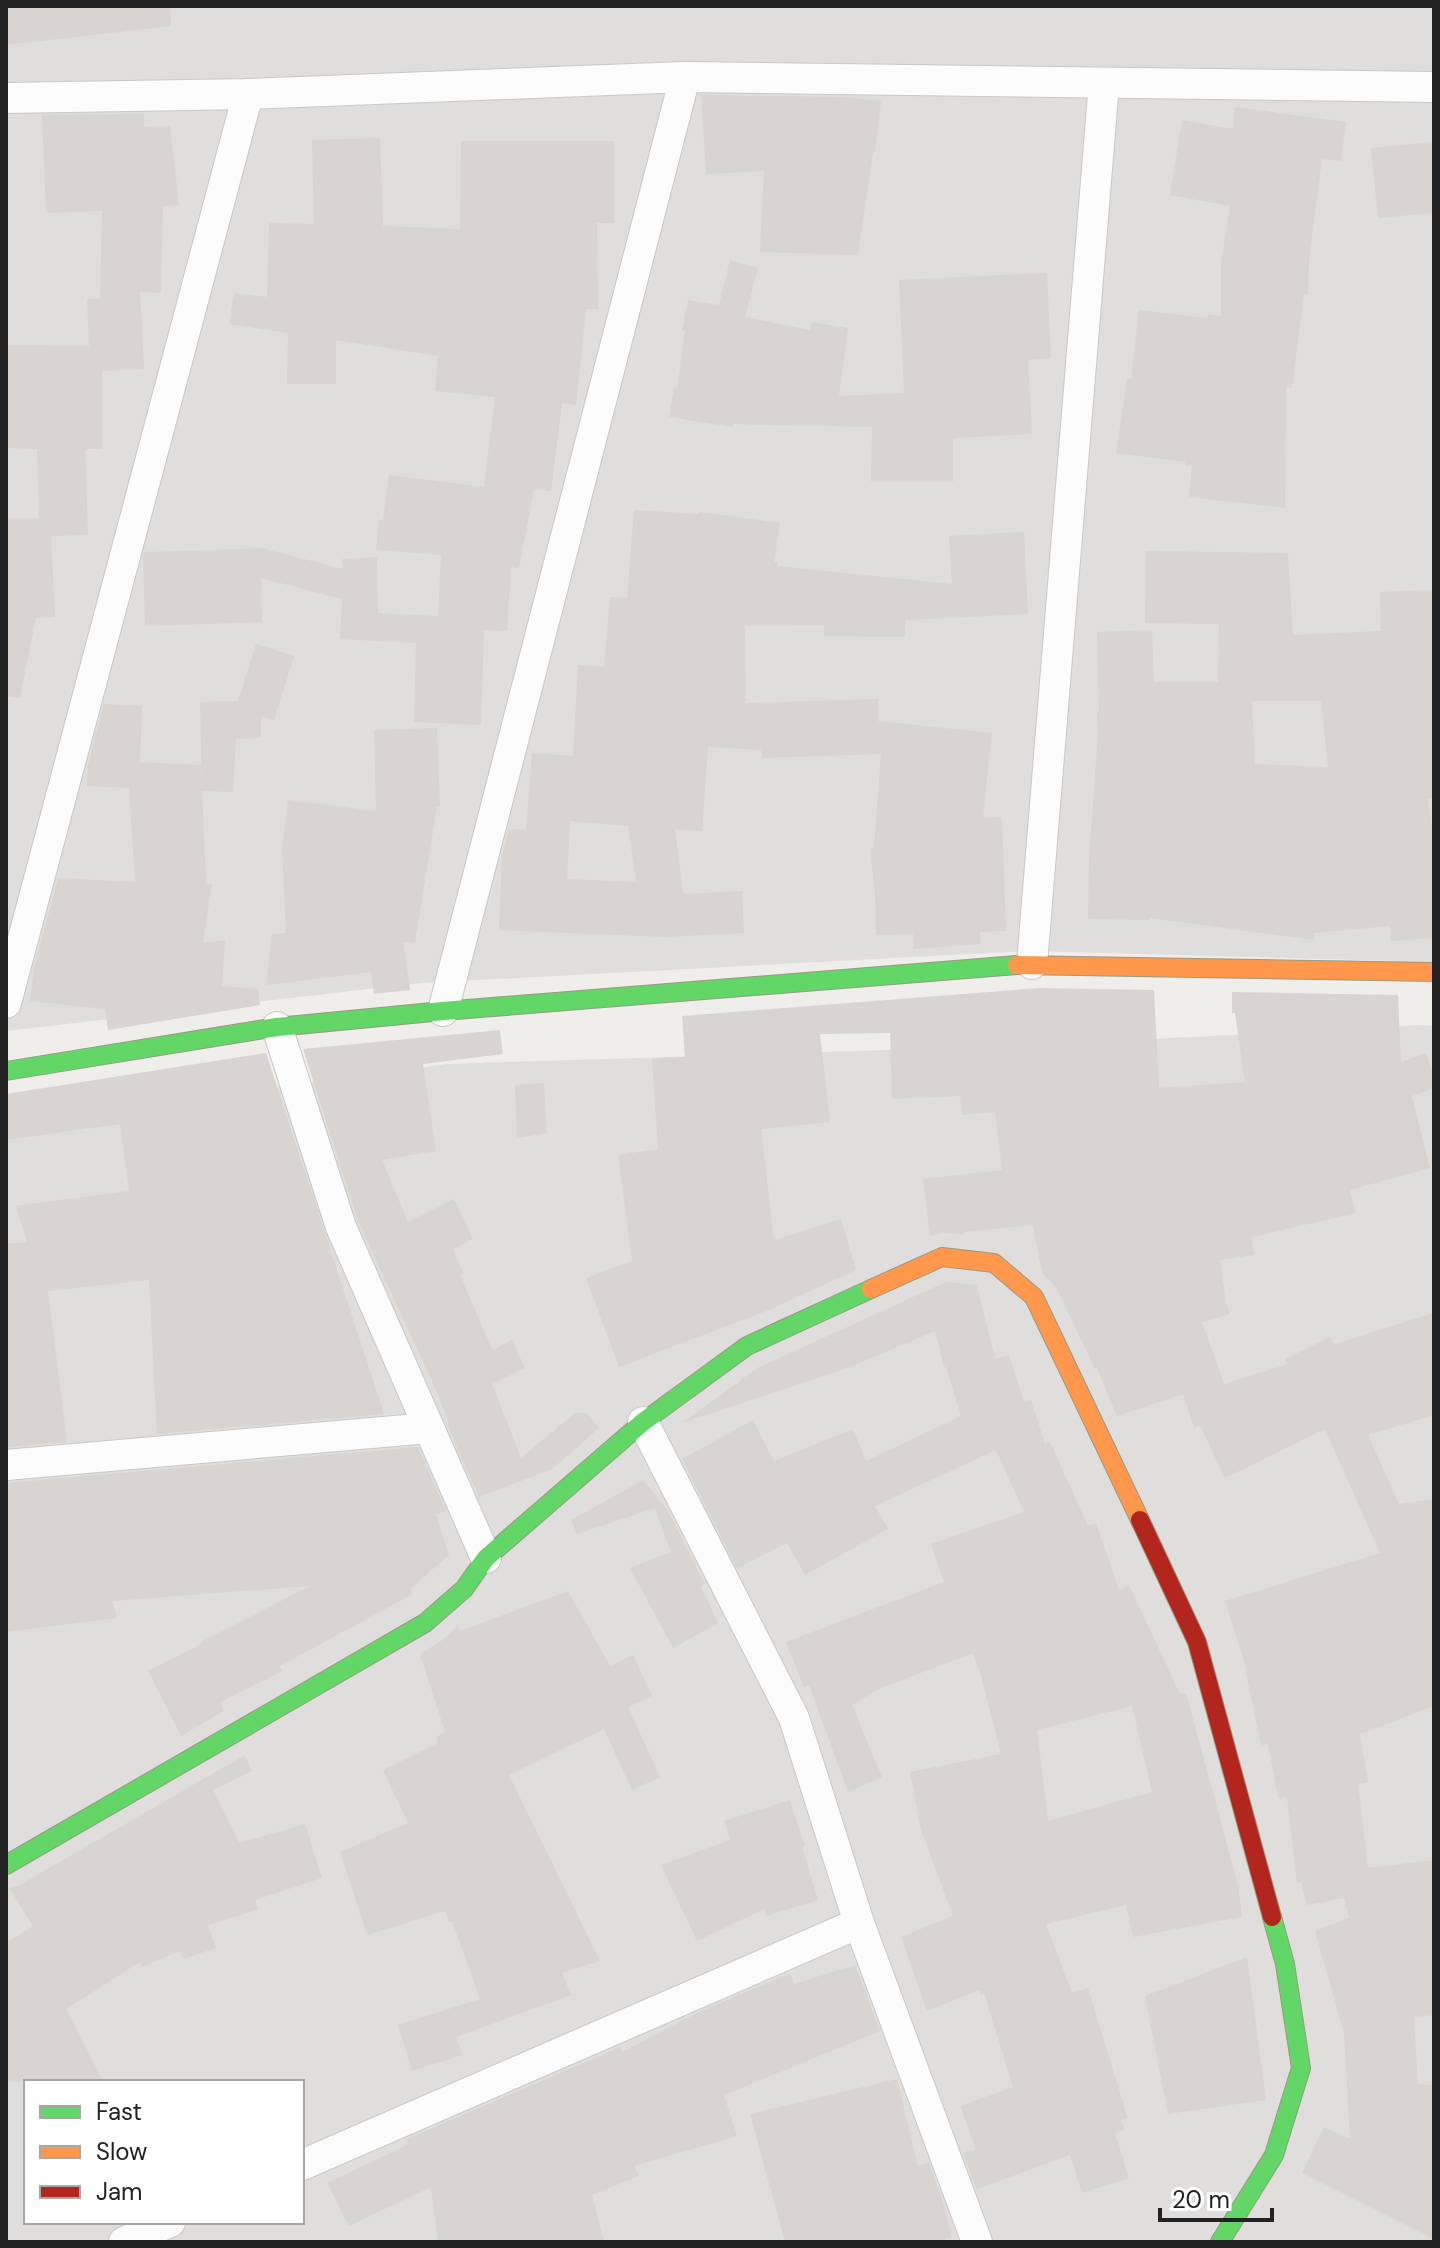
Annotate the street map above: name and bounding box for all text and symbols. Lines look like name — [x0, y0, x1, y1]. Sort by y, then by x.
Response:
legend — [24, 2080, 304, 2224]
text: Fast — [96, 2096, 142, 2127]
text: Slow — [96, 2136, 147, 2167]
scale bar — [1160, 2172, 1272, 2222]
text: Jam — [96, 2176, 142, 2207]
text: 20 m — [1172, 2184, 1230, 2215]

